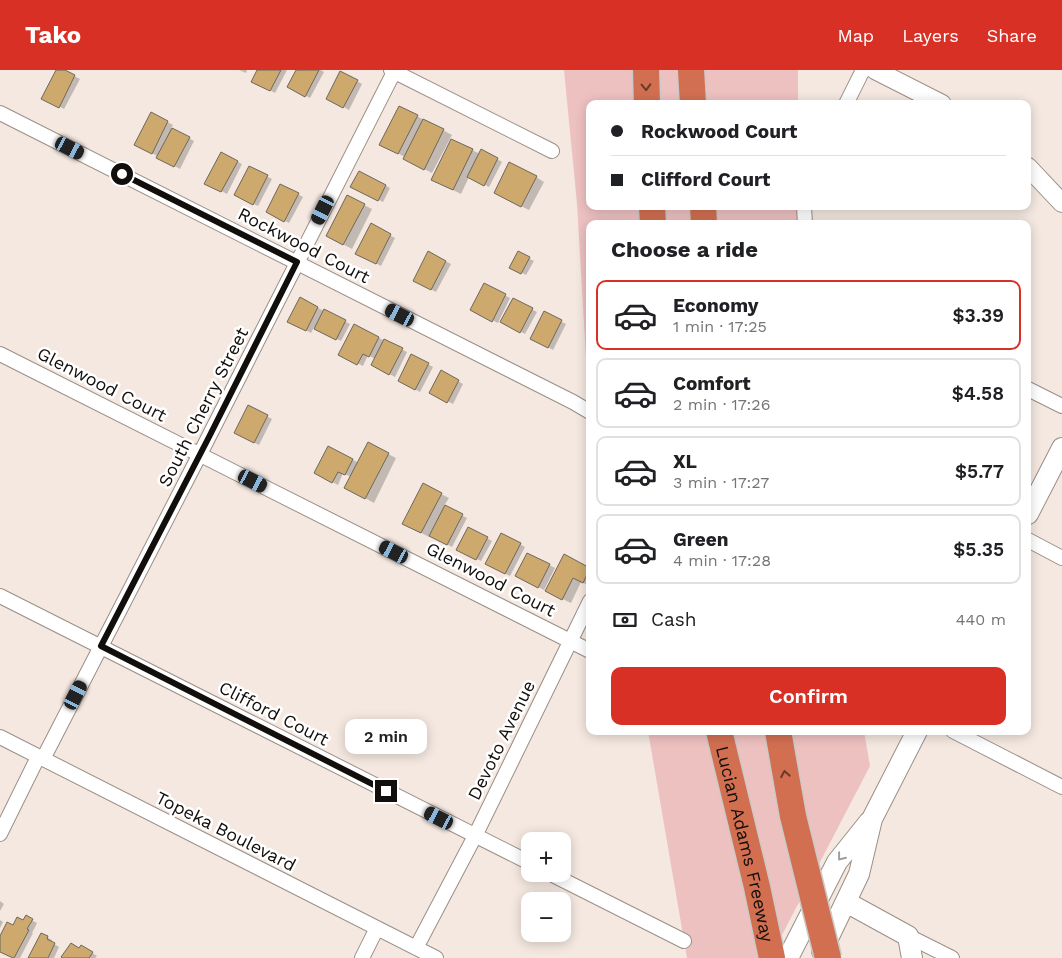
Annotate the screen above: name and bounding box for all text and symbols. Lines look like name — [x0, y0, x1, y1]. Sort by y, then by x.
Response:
text: Tako — [25, 21, 81, 49]
text: Map — [837, 25, 874, 46]
text: Layers — [902, 25, 959, 46]
text: Share — [987, 25, 1037, 46]
one-way arrow — [641, 83, 652, 91]
text: Rockwood Court — [641, 120, 797, 143]
car — [53, 135, 86, 161]
route start — [111, 163, 133, 185]
text: Clifford Court — [641, 168, 770, 191]
car — [309, 193, 336, 227]
street label: Rockwood Court — [235, 203, 374, 288]
text: Choose a ride — [611, 237, 758, 262]
icon: car — [613, 293, 658, 338]
text: Economy — [673, 294, 758, 317]
car — [383, 302, 416, 328]
text: $3.39 — [953, 304, 1004, 327]
text: 1 min · 17:25 — [673, 317, 767, 336]
street label: South Cherry Street — [154, 323, 253, 490]
street label: Glenwood Court — [34, 342, 171, 426]
icon: car — [613, 371, 658, 416]
text: Comfort — [673, 372, 751, 395]
text: $4.58 — [952, 382, 1004, 405]
text: 2 min · 17:26 — [673, 395, 770, 414]
icon: car — [613, 449, 658, 494]
text: XL — [673, 450, 697, 473]
text: $5.77 — [955, 460, 1004, 483]
car — [236, 468, 269, 494]
text: 3 min · 17:27 — [673, 473, 769, 492]
icon: car — [613, 527, 658, 572]
text: Green — [673, 528, 729, 551]
street label: Glenwood Court — [423, 537, 560, 621]
text: $5.35 — [953, 538, 1004, 561]
car — [377, 539, 410, 565]
text: 4 min · 17:28 — [673, 551, 771, 570]
icon: cash — [611, 606, 639, 634]
text: Cash — [651, 608, 697, 631]
text: 440 m — [956, 610, 1006, 629]
button: Confirm — [611, 667, 1006, 725]
street label: Clifford Court — [216, 676, 333, 750]
street label: Devoto Avenue — [463, 677, 539, 803]
car — [62, 678, 89, 712]
callout: 2 min — [345, 718, 427, 754]
text: 2 min — [364, 727, 408, 746]
street label: Lucian Adams Freeway — [712, 744, 779, 945]
one-way arrow — [781, 769, 791, 778]
route end — [375, 780, 397, 802]
street label: Topeka Boulevard — [153, 787, 299, 875]
car — [422, 805, 455, 831]
map controls — [521, 832, 571, 942]
button: + — [521, 832, 571, 882]
one-way arrow — [838, 851, 847, 860]
button: − — [521, 892, 571, 942]

